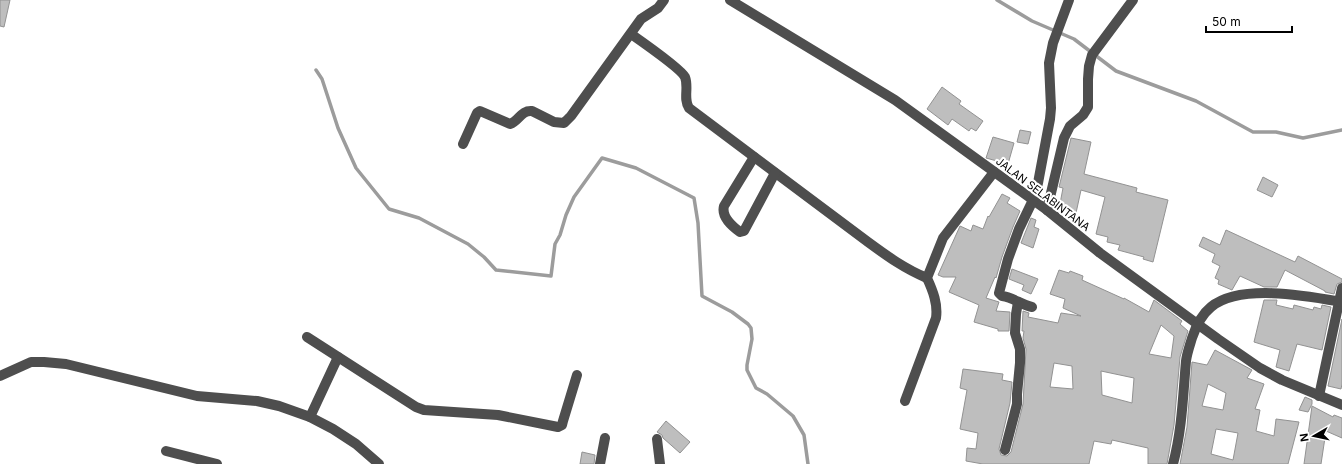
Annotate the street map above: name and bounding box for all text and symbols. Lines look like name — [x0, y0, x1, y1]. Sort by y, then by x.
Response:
scale bar — [1206, 8, 1292, 34]
text: 50 m — [1212, 14, 1241, 29]
street label: JALAN SELABINTANA — [993, 154, 1093, 234]
north arrow — [1294, 416, 1334, 456]
text: N — [1297, 432, 1312, 443]

